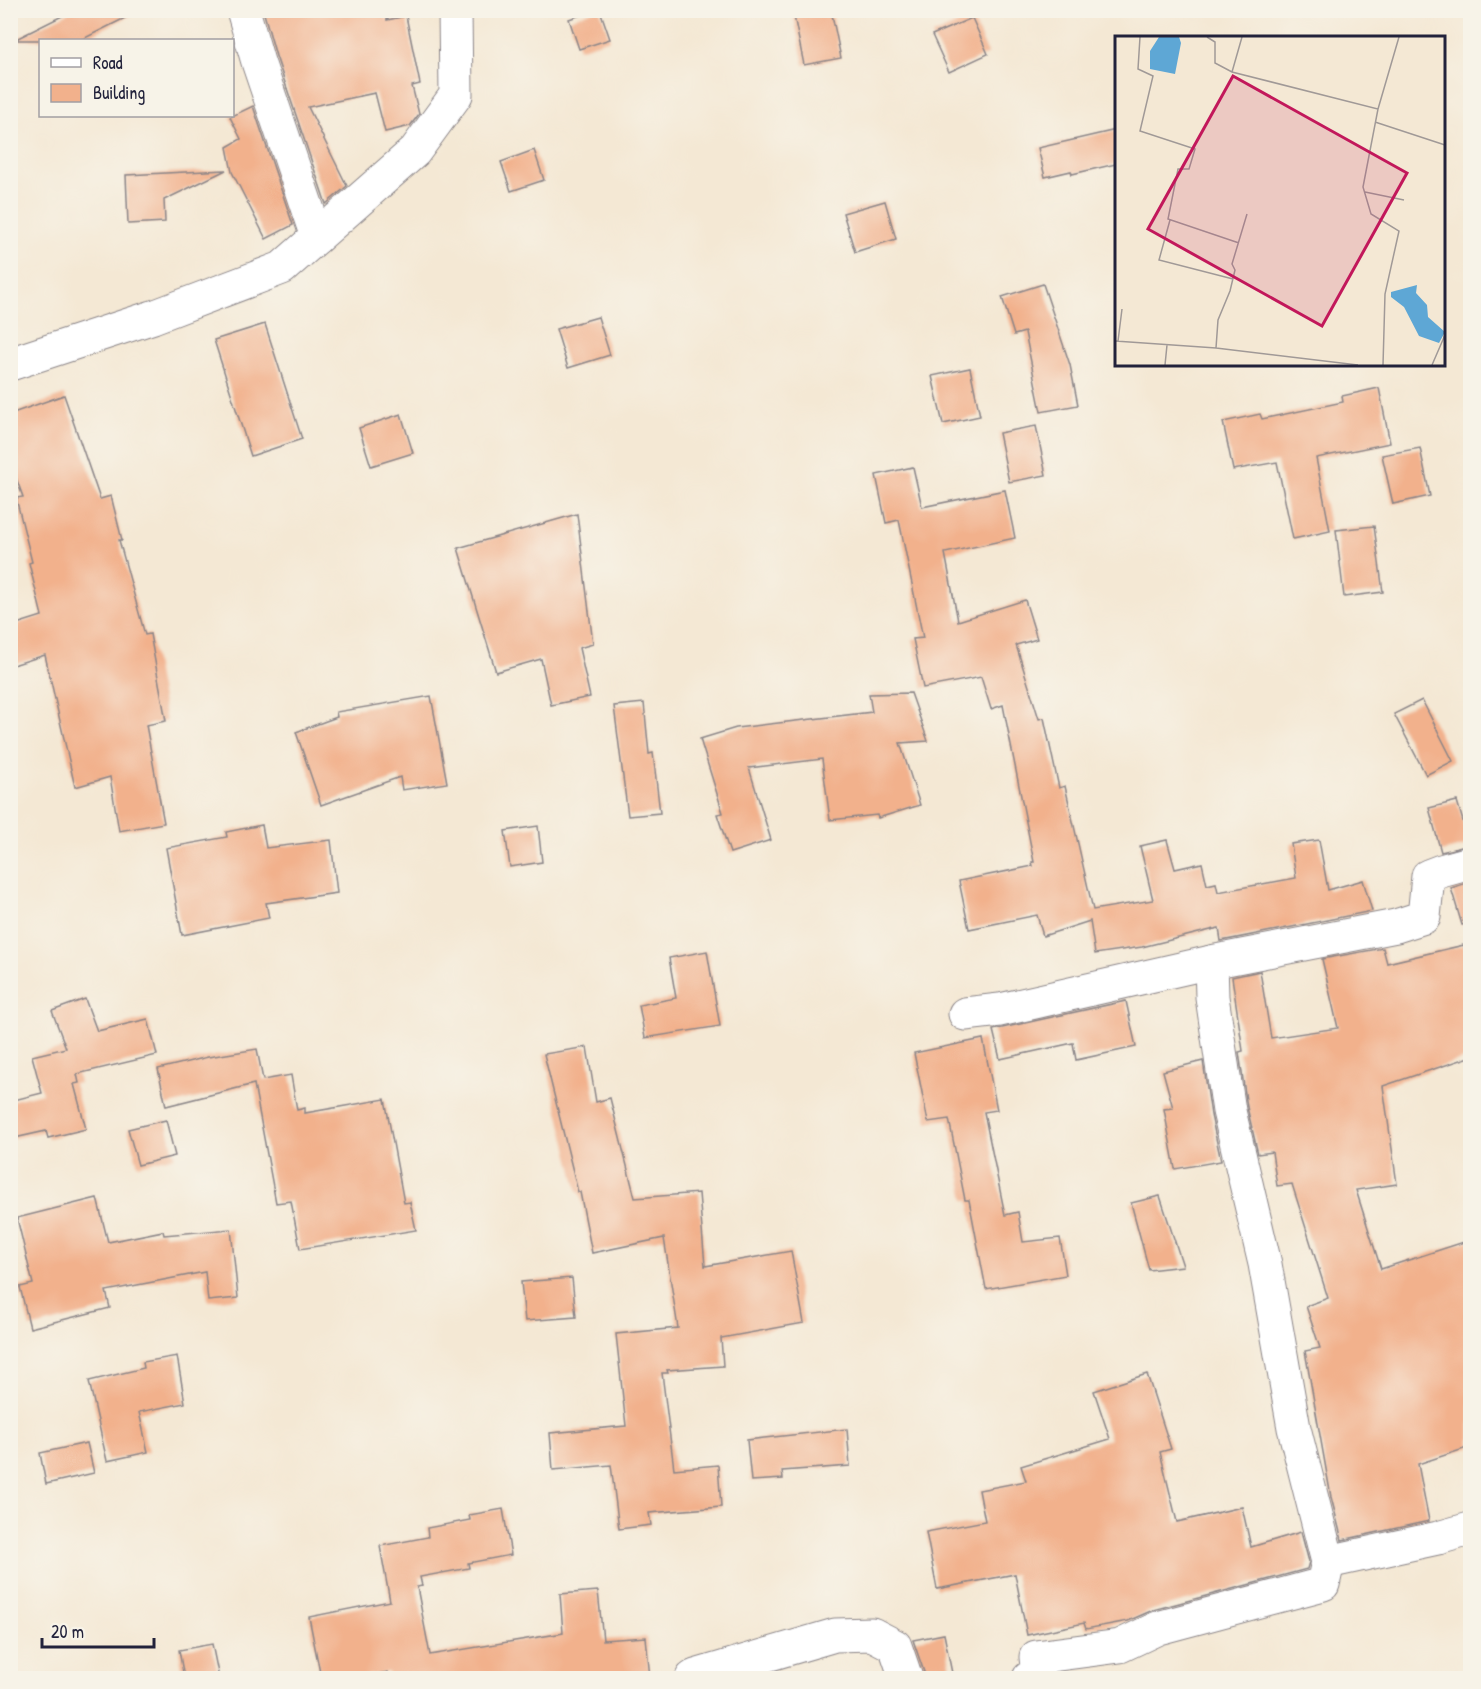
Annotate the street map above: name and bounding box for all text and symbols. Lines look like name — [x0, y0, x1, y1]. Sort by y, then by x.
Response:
inset map — [1115, 36, 1445, 366]
legend — [39, 39, 234, 117]
text: Road — [93, 50, 123, 75]
text: Building — [93, 80, 145, 105]
scale bar — [42, 1611, 154, 1649]
text: 20 m — [51, 1619, 84, 1644]

